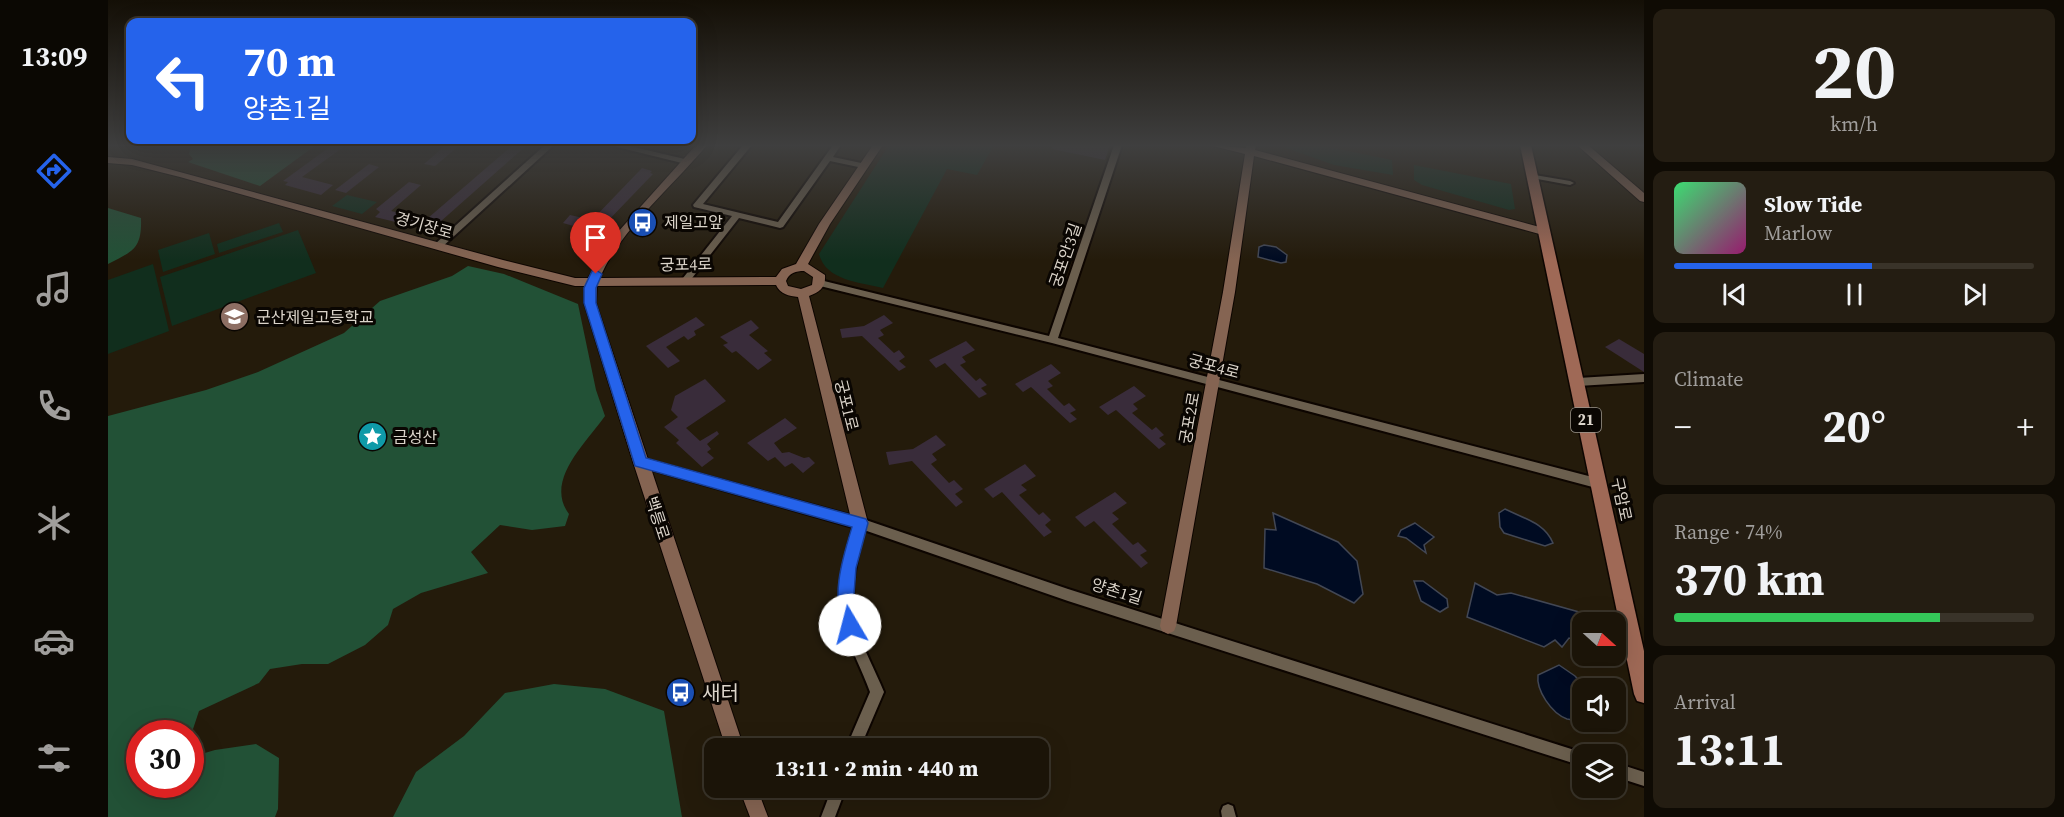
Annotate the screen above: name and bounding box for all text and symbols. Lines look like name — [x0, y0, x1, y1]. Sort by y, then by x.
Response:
text: 20 — [1812, 17, 1896, 124]
text: 70 m — [243, 32, 336, 90]
text: 13:09 — [21, 38, 87, 75]
icon: left — [144, 42, 222, 120]
text: 양촌1길 — [243, 90, 331, 127]
text: km/h — [1830, 110, 1878, 138]
icon: directions — [33, 150, 75, 192]
text: Slow Tide — [1764, 189, 1862, 219]
street label: 경기장로 — [393, 206, 456, 244]
bus stop icon: 제일고앞 — [627, 206, 659, 238]
place label: 제일고앞 — [664, 211, 723, 233]
pin — [570, 212, 621, 274]
text: Marlow — [1764, 219, 1832, 247]
street label: 궁포안3길 — [1044, 220, 1086, 290]
icon: arrive — [579, 221, 612, 254]
street label: 궁포4로 — [660, 253, 713, 275]
icon: music — [33, 268, 75, 310]
icon: previous — [1718, 278, 1751, 311]
icon: pause — [1838, 278, 1871, 311]
icon: next — [1958, 278, 1991, 311]
school or university icon: 군산제일고등학교 — [219, 301, 251, 333]
place label: 군산제일고등학교 — [256, 306, 374, 328]
street label: 궁포4로 — [1186, 349, 1242, 383]
text: Climate — [1674, 365, 1743, 393]
street label: 궁포1로 — [830, 377, 864, 433]
icon: phone — [33, 385, 75, 427]
street label: 궁포2로 — [1174, 390, 1204, 446]
text: 20° — [1822, 395, 1886, 457]
text: − — [1674, 404, 1692, 449]
text: + — [2016, 404, 2034, 449]
road number: 21 — [1571, 408, 1601, 432]
place icon: 금성산 — [356, 421, 388, 453]
place label: 금성산 — [393, 426, 437, 448]
street label: 구암로 — [1607, 475, 1637, 523]
street label: 백릉로 — [641, 494, 675, 543]
icon: climate — [33, 502, 75, 544]
text: Range · 74% — [1674, 518, 1783, 546]
text: 370 km — [1674, 548, 1825, 610]
street label: 양촌1길 — [1089, 573, 1145, 609]
position arrow — [818, 593, 882, 657]
north arrow — [1572, 612, 1626, 666]
map controls — [1572, 612, 1626, 798]
icon: car — [33, 620, 75, 662]
bus stop icon: 새터 — [665, 677, 697, 709]
button: sound — [1572, 678, 1626, 732]
place label: 새터 — [702, 679, 739, 707]
text: Arrival — [1674, 688, 1736, 716]
text: 13:11 — [1674, 718, 1785, 780]
speed limit sign: 30 — [126, 720, 204, 798]
icon: filters — [33, 737, 75, 779]
button: layers — [1572, 744, 1626, 798]
text: 13:11 · 2 min · 440 m — [775, 753, 978, 783]

